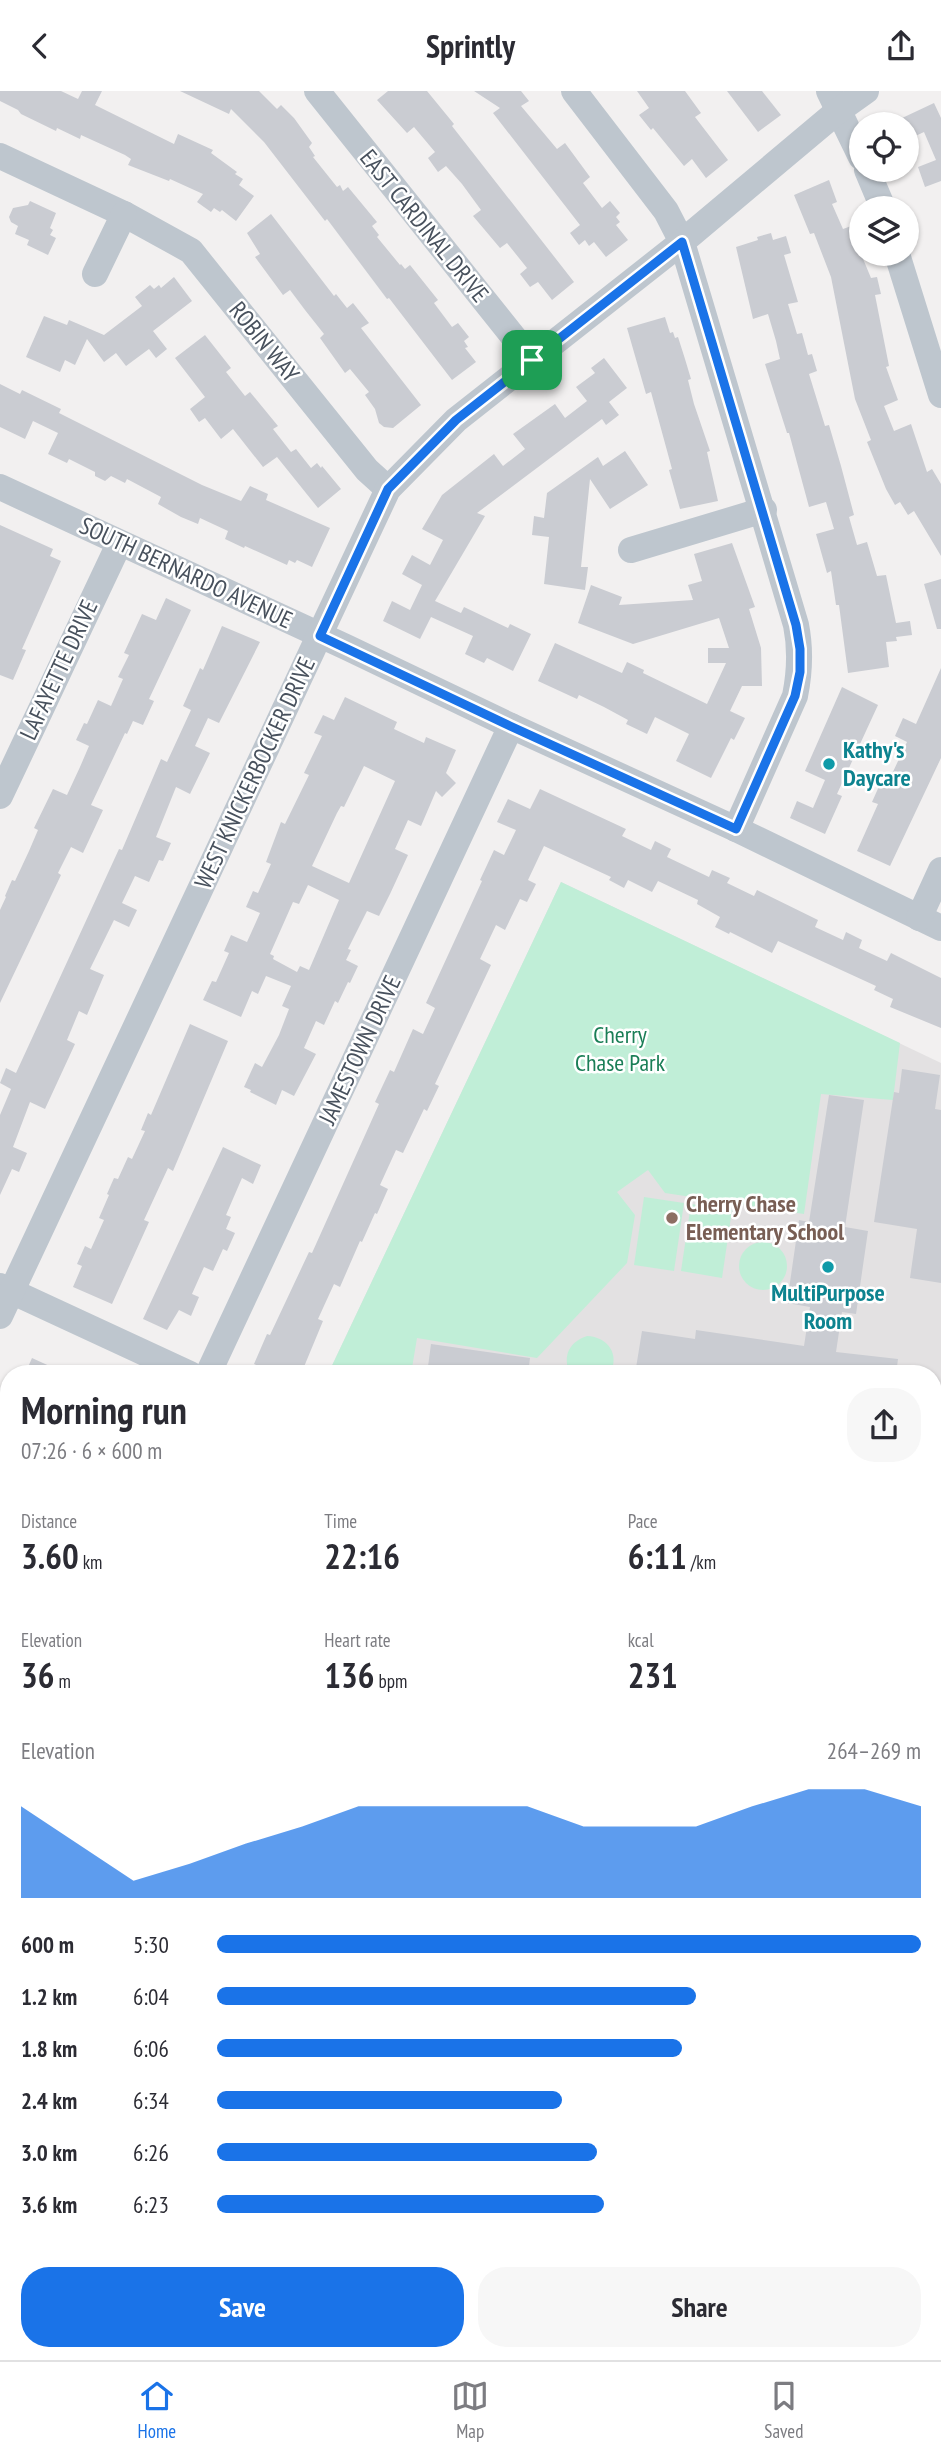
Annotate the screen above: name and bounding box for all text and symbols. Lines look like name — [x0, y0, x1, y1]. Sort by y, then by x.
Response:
text: Sprintly — [426, 25, 515, 67]
icon: back — [21, 27, 59, 65]
icon: share — [882, 27, 920, 65]
map controls — [849, 112, 919, 266]
button: locate — [849, 112, 919, 182]
street label: EAST CARDINAL DRIVE — [353, 143, 496, 308]
button: layers — [849, 196, 919, 266]
street label: ROBIN WAY — [222, 295, 306, 388]
pin — [502, 330, 562, 390]
icon: arrive — [513, 341, 551, 379]
street label: SOUTH BERNARDO AVENUE — [75, 510, 298, 635]
street label: LAFAYETTE DRIVE — [13, 595, 104, 745]
street label: WEST KNICKERBOCKER DRIVE — [187, 652, 322, 894]
place label: Kathy's Daycare — [843, 734, 911, 793]
marker: Kathy's Daycare — [821, 756, 837, 772]
street label: JAMESTOWN DRIVE — [311, 970, 408, 1130]
park label: Cherry Chase Park — [575, 1019, 666, 1078]
place label: Cherry Chase Elementary School — [686, 1188, 844, 1247]
marker: Cherry Chase Elementary School — [664, 1210, 680, 1226]
marker: MultiPurpose Room — [820, 1259, 836, 1275]
place label: MultiPurpose Room — [771, 1277, 885, 1336]
text: Morning run — [21, 1385, 187, 1434]
button: share — [847, 1388, 921, 1462]
text: 07:26 · 6 × 600 m — [21, 1436, 162, 1465]
text: Distance — [21, 1509, 77, 1533]
text: Time — [324, 1509, 357, 1533]
text: Pace — [628, 1509, 658, 1533]
text: 3.60 — [21, 1533, 79, 1579]
text: 22:16 — [324, 1533, 400, 1579]
text: 6:11 — [628, 1533, 687, 1579]
text: km — [79, 1550, 102, 1574]
text: /km — [687, 1550, 716, 1574]
text: Elevation — [21, 1628, 82, 1652]
text: Heart rate — [324, 1628, 391, 1652]
text: kcal — [628, 1628, 654, 1652]
text: 36 — [21, 1652, 54, 1698]
text: 136 — [324, 1652, 375, 1698]
text: 231 — [628, 1652, 678, 1698]
text: m — [54, 1669, 71, 1693]
text: bpm — [375, 1669, 407, 1693]
text: Elevation — [21, 1736, 95, 1765]
text: 264–269 m — [827, 1736, 921, 1765]
text: 600 m — [21, 1930, 74, 1959]
text: 5:30 — [133, 1930, 169, 1959]
text: 1.2 km — [21, 1982, 77, 2011]
text: 6:04 — [133, 1982, 169, 2011]
text: 1.8 km — [21, 2034, 77, 2063]
text: 6:06 — [133, 2034, 169, 2063]
text: 2.4 km — [21, 2086, 77, 2115]
text: 6:34 — [133, 2086, 169, 2115]
text: 3.0 km — [21, 2138, 77, 2167]
text: 6:26 — [133, 2138, 169, 2167]
text: 3.6 km — [21, 2190, 77, 2219]
text: 6:23 — [133, 2190, 169, 2219]
button: Save — [21, 2267, 464, 2347]
button: Share — [478, 2267, 921, 2347]
tab: Home — [138, 2377, 176, 2443]
tab: Map — [451, 2377, 489, 2443]
tab: Saved — [764, 2377, 803, 2443]

